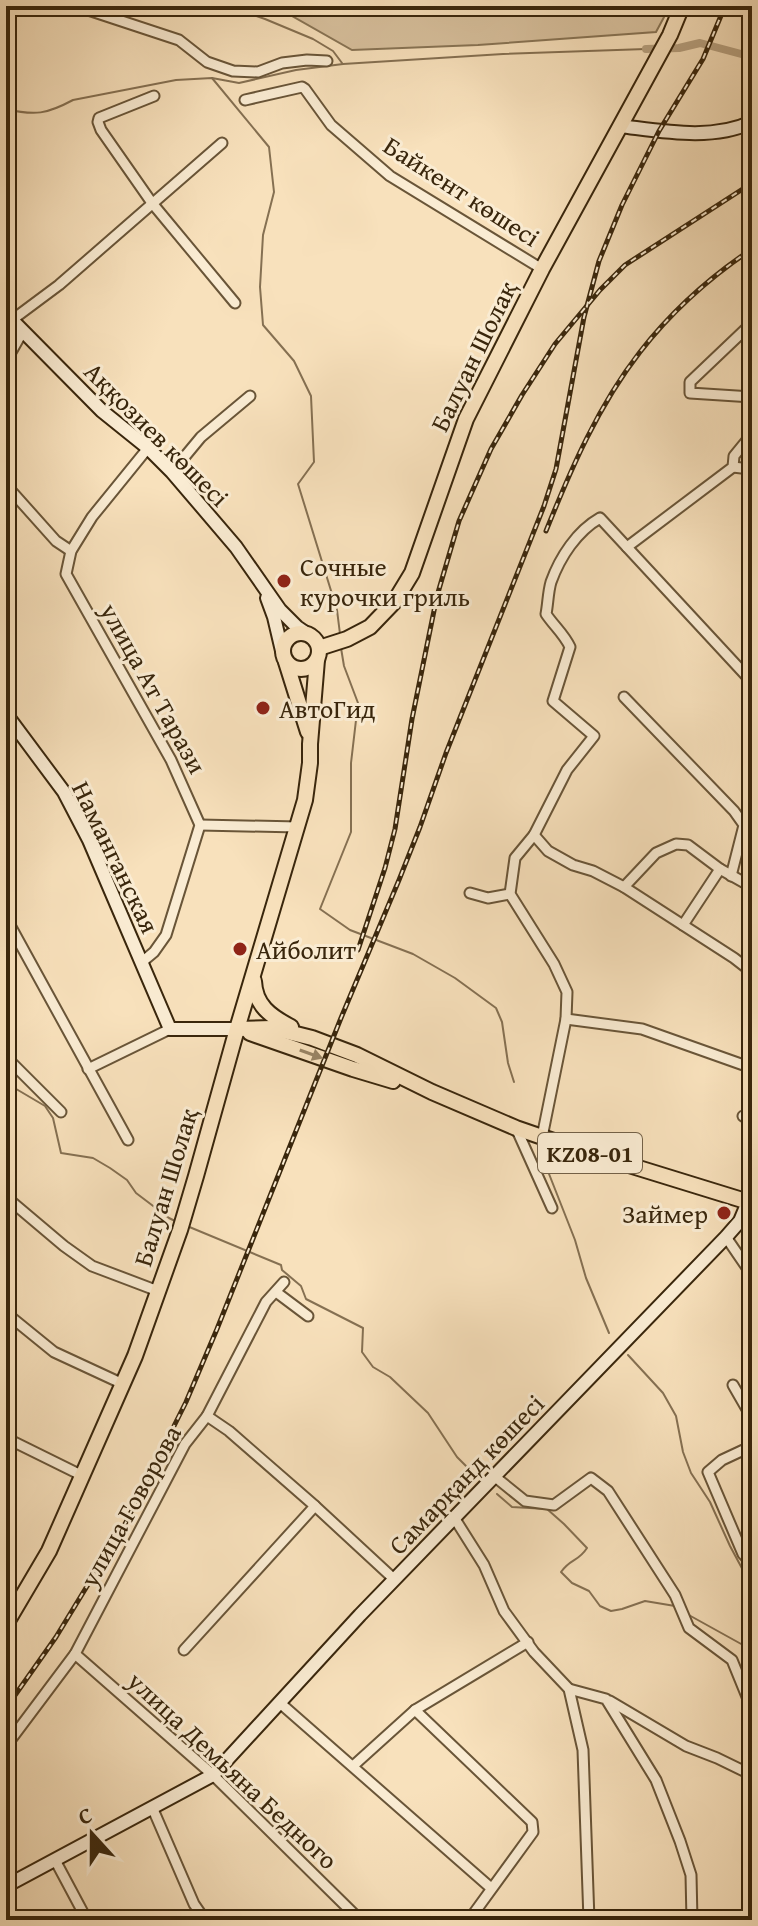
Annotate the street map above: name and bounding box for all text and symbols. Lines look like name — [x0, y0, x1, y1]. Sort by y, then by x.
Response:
street label: Байкент көшесі — [376, 126, 548, 256]
street label: Балуан Шолақ — [420, 274, 526, 438]
street label: Аққозиев көшесі — [75, 352, 239, 516]
place label: Сочные курочки гриль — [300, 547, 470, 616]
marker: Сочные курочки гриль — [275, 572, 293, 590]
street label: улица Ат Тарази — [90, 595, 217, 781]
place label: АвтоГид — [279, 689, 375, 728]
marker: АвтоГид — [254, 699, 272, 717]
street label: Наманганская — [62, 774, 170, 940]
place label: Айболит — [256, 930, 357, 969]
marker: Айболит — [231, 940, 249, 958]
one-way arrow — [299, 1048, 323, 1060]
street label: Балуан Шолақ — [122, 1103, 208, 1271]
road number: KZ08-01 — [538, 1133, 642, 1173]
place label: Займер — [622, 1194, 708, 1233]
marker: Займер — [715, 1204, 733, 1222]
street label: Самарқанд көшесі — [379, 1385, 553, 1563]
street label: улица Говорова — [69, 1417, 191, 1595]
street label: улица Демьяна Бедного — [118, 1661, 347, 1878]
north arrow — [52, 1794, 132, 1874]
text: С — [73, 1798, 96, 1832]

